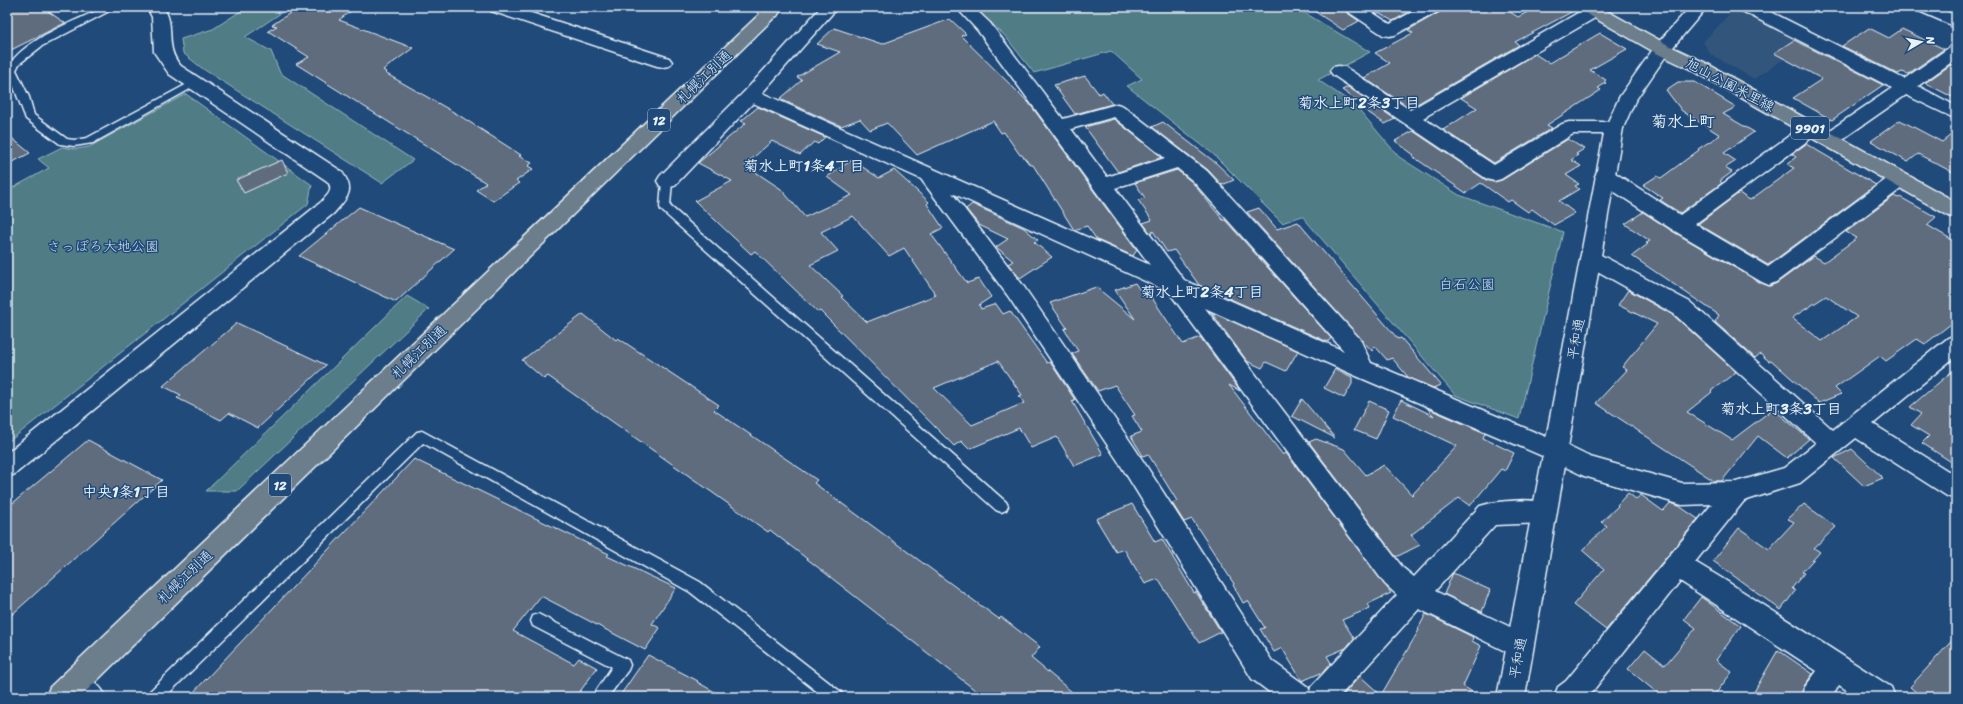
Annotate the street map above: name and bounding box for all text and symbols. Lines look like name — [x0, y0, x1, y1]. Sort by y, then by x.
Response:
north arrow — [1901, 22, 1941, 62]
text: N — [1920, 34, 1940, 46]
street label: 札幌江別通 — [670, 44, 738, 110]
street label: 旭山公園米里線 — [1681, 51, 1779, 119]
district label: 菊水上町2条3丁目 — [1298, 90, 1420, 116]
district label: 菊水上町 — [1651, 107, 1715, 136]
road number: 12 — [648, 109, 670, 131]
road number: 9901 — [1791, 117, 1829, 139]
district label: 菊水上町1条4丁目 — [744, 153, 864, 179]
park label: さっぽろ大地公園 — [47, 234, 159, 259]
park label: 白石公園 — [1439, 272, 1495, 297]
district label: 菊水上町2条4丁目 — [1140, 279, 1264, 305]
street label: 平和通 — [1560, 316, 1592, 362]
street label: 札幌江別通 — [385, 319, 453, 385]
district label: 菊水上町3条3丁目 — [1720, 396, 1842, 422]
road number: 12 — [269, 474, 291, 496]
district label: 中央1条1丁目 — [82, 479, 170, 505]
street label: 札幌江別通 — [151, 544, 219, 610]
street label: 平和通 — [1502, 635, 1534, 681]

